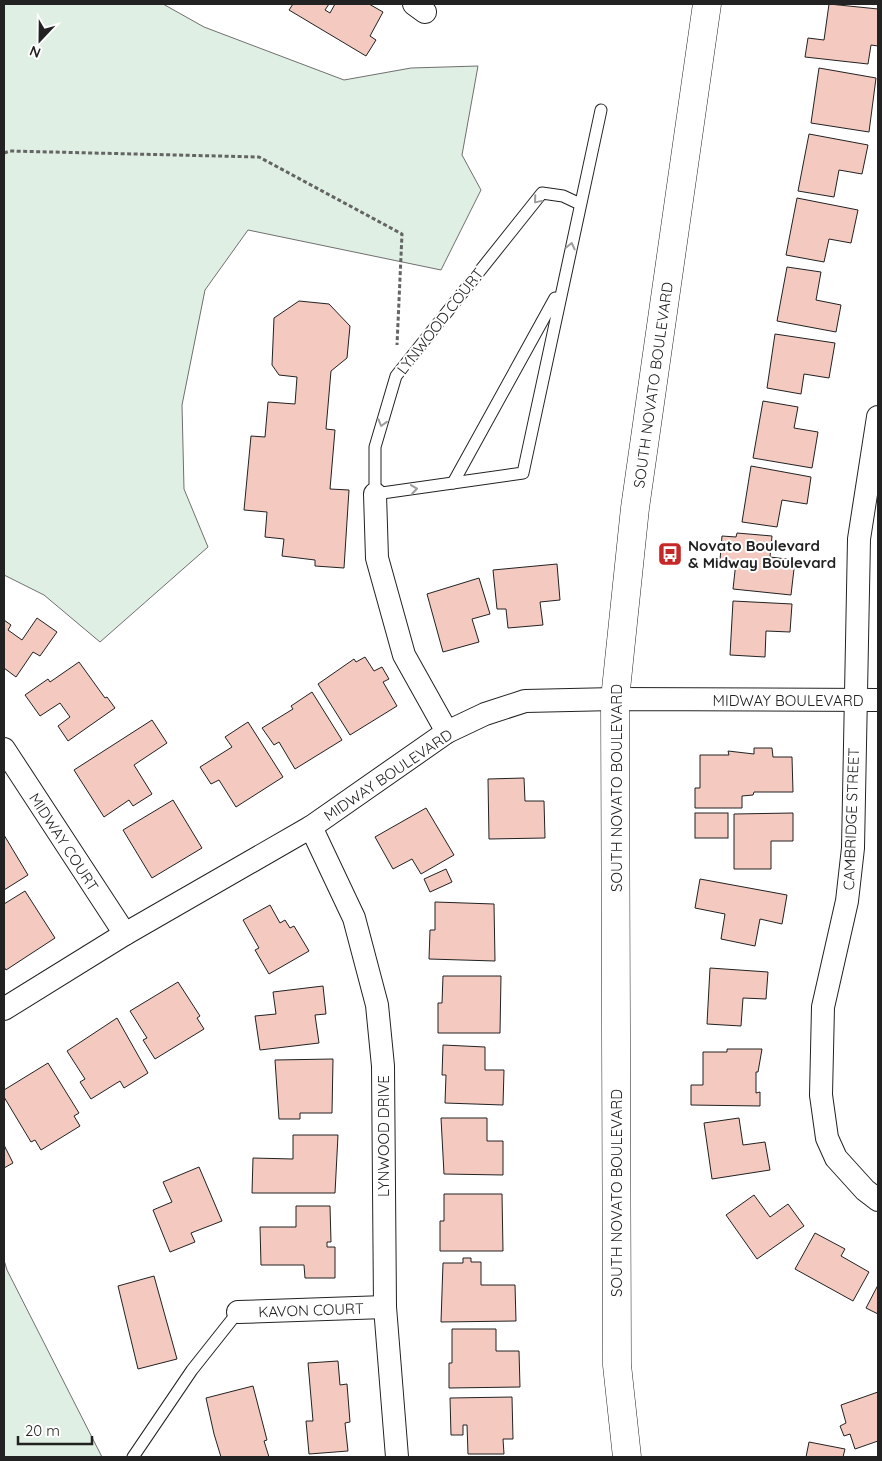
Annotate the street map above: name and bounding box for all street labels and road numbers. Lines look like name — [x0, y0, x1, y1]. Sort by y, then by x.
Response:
street label: LYNWOOD COURT — [393, 264, 487, 378]
street label: SOUTH NOVATO BOULEVARD — [629, 280, 677, 489]
street label: SOUTH NOVATO BOULEVARD — [607, 684, 626, 892]
street label: MIDWAY BOULEVARD — [712, 691, 864, 710]
street label: MIDWAY BOULEVARD — [320, 725, 456, 825]
street label: CAMBRIDGE STREET — [839, 747, 863, 891]
street label: MIDWAY COURT — [25, 789, 103, 895]
street label: LYNWOOD DRIVE — [374, 1075, 393, 1197]
street label: SOUTH NOVATO BOULEVARD — [607, 1089, 626, 1297]
street label: KAVON COURT — [258, 1299, 364, 1321]

